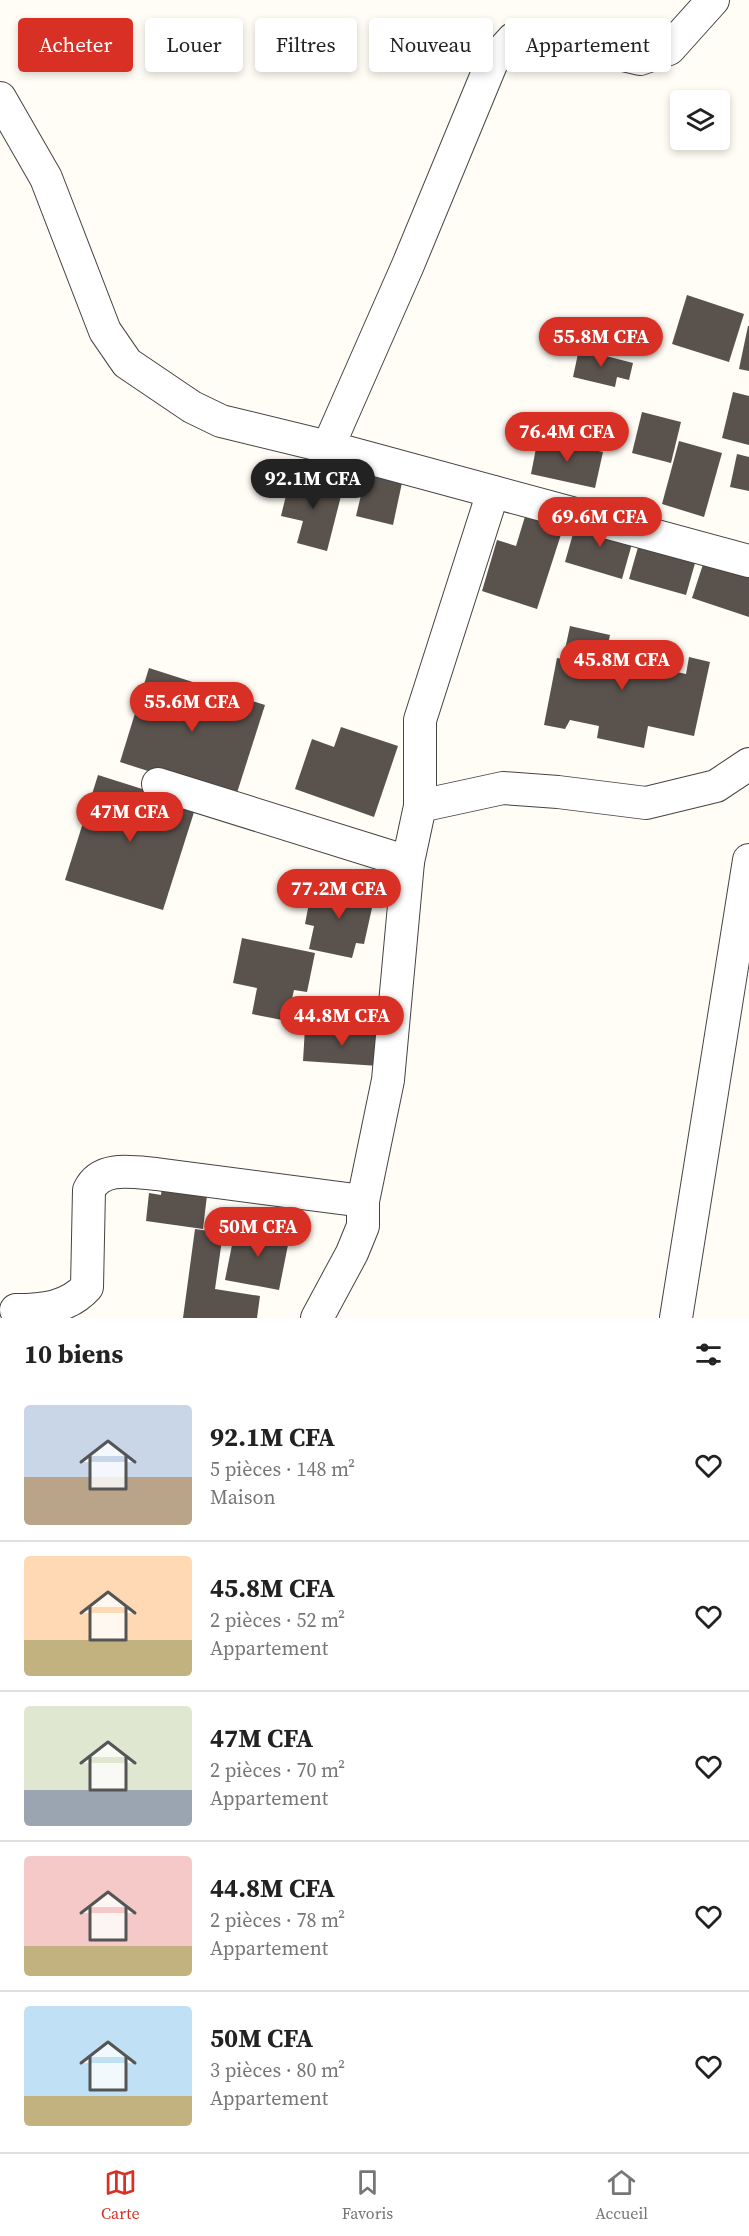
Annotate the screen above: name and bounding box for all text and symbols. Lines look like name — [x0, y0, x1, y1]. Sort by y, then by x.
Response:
chip: Acheter — [18, 18, 133, 72]
chip: Louer — [145, 18, 243, 72]
chip: Filtres — [255, 18, 357, 72]
chip: Nouveau — [369, 18, 493, 72]
chip: Appartement — [505, 18, 671, 72]
map controls — [670, 90, 730, 150]
button: layers — [670, 90, 730, 150]
pin: 55.8M CFA — [532, 317, 670, 368]
text: 55.8M CFA — [553, 322, 649, 350]
pin: 76.4M CFA — [498, 412, 636, 463]
text: 76.4M CFA — [519, 417, 615, 445]
pin: 92.1M CFA — [244, 459, 382, 510]
text: 92.1M CFA — [265, 464, 361, 492]
pin: 69.6M CFA — [531, 497, 669, 548]
text: 69.6M CFA — [552, 502, 648, 530]
pin: 45.8M CFA — [553, 640, 691, 691]
text: 45.8M CFA — [574, 645, 670, 673]
pin: 55.6M CFA — [123, 682, 261, 733]
text: 55.6M CFA — [144, 687, 240, 715]
pin: 47M CFA — [75, 792, 185, 843]
text: 47M CFA — [90, 797, 170, 825]
pin: 77.2M CFA — [270, 869, 408, 920]
text: 77.2M CFA — [291, 874, 387, 902]
pin: 44.8M CFA — [273, 996, 411, 1047]
text: 44.8M CFA — [294, 1001, 390, 1029]
pin: 50M CFA — [203, 1207, 313, 1258]
text: 50M CFA — [218, 1212, 298, 1240]
text: 10 biens — [24, 1336, 123, 1372]
icon: filters — [692, 1338, 725, 1371]
text: 92.1M CFA — [210, 1419, 335, 1455]
icon: home — [72, 1429, 144, 1501]
icon: heart — [692, 1449, 725, 1482]
text: 5 pièces · 148 m² — [210, 1455, 355, 1483]
text: Maison — [210, 1483, 276, 1511]
text: 45.8M CFA — [210, 1570, 335, 1606]
icon: home — [72, 1580, 144, 1652]
icon: heart — [692, 1600, 725, 1633]
text: 2 pièces · 52 m² — [210, 1606, 345, 1634]
text: Appartement — [210, 1634, 328, 1662]
text: 47M CFA — [210, 1720, 313, 1756]
icon: home — [72, 1730, 144, 1802]
icon: heart — [692, 1750, 725, 1783]
text: 2 pièces · 70 m² — [210, 1756, 345, 1784]
text: Appartement — [210, 1784, 328, 1812]
text: 44.8M CFA — [210, 1870, 335, 1906]
icon: home — [72, 1880, 144, 1952]
icon: heart — [692, 1900, 725, 1933]
text: 2 pièces · 78 m² — [210, 1906, 345, 1934]
text: Appartement — [210, 1934, 328, 1962]
text: 50M CFA — [210, 2020, 313, 2056]
icon: home — [72, 2030, 144, 2102]
icon: heart — [692, 2050, 725, 2083]
text: 3 pièces · 80 m² — [210, 2056, 345, 2084]
text: Appartement — [210, 2084, 328, 2112]
tab: Carte — [101, 2166, 140, 2224]
tab: Favoris — [342, 2166, 393, 2224]
tab: Accueil — [595, 2166, 648, 2224]

